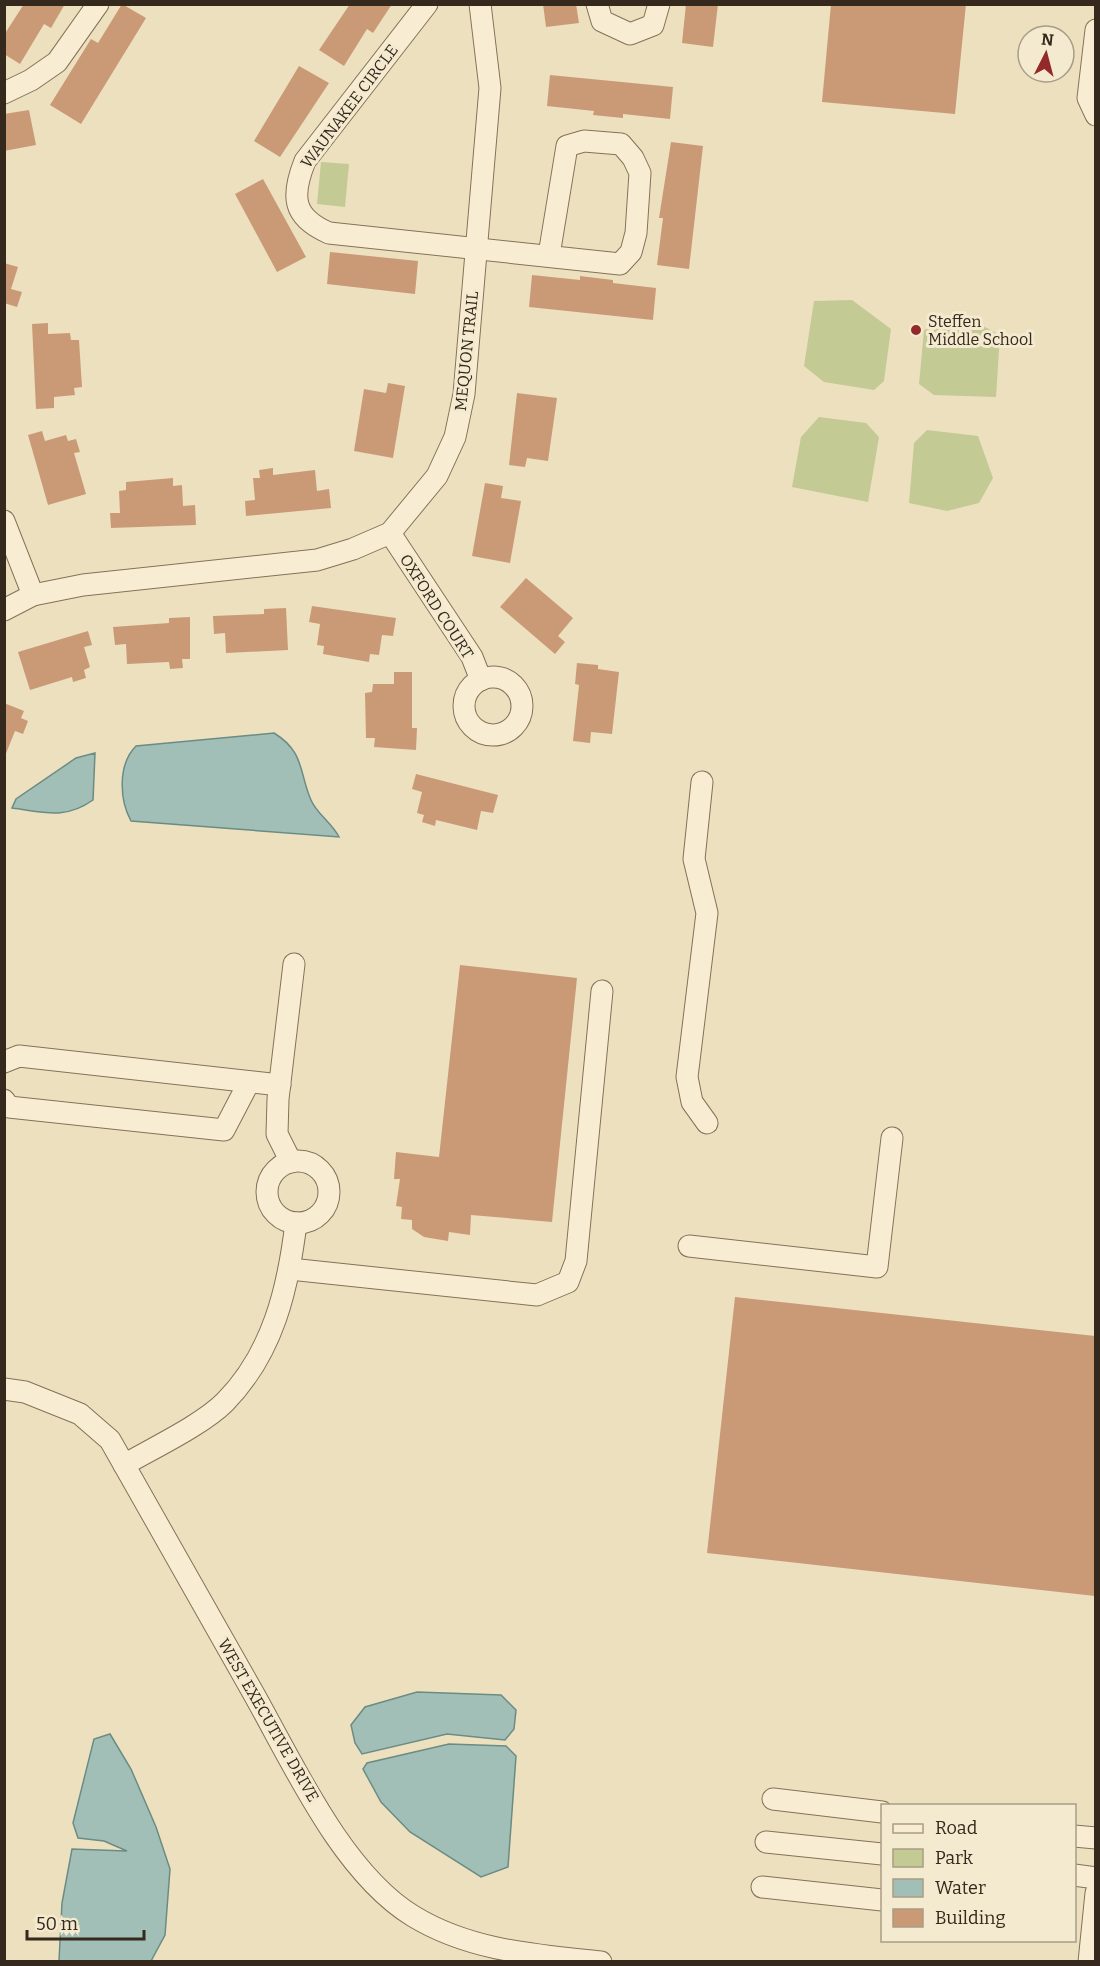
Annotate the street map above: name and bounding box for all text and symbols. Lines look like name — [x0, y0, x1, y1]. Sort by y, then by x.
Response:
north arrow — [1016, 24, 1076, 84]
text: N — [1040, 29, 1055, 50]
street label: WAUNAKEE CIRCLE — [297, 41, 402, 172]
street label: MEQUON TRAIL — [451, 290, 482, 412]
place label: Steffen Middle School — [928, 312, 1033, 349]
marker: Steffen Middle School — [909, 323, 923, 337]
street label: OXFORD COURT — [396, 551, 477, 662]
street label: WEST EXECUTIVE DRIVE — [214, 1635, 323, 1805]
legend — [881, 1804, 1076, 1942]
text: Road — [935, 1817, 978, 1839]
text: Park — [935, 1847, 974, 1869]
text: Water — [935, 1877, 986, 1899]
scale bar — [27, 1903, 144, 1941]
text: Building — [935, 1907, 1006, 1929]
text: 50 m — [36, 1913, 78, 1935]

